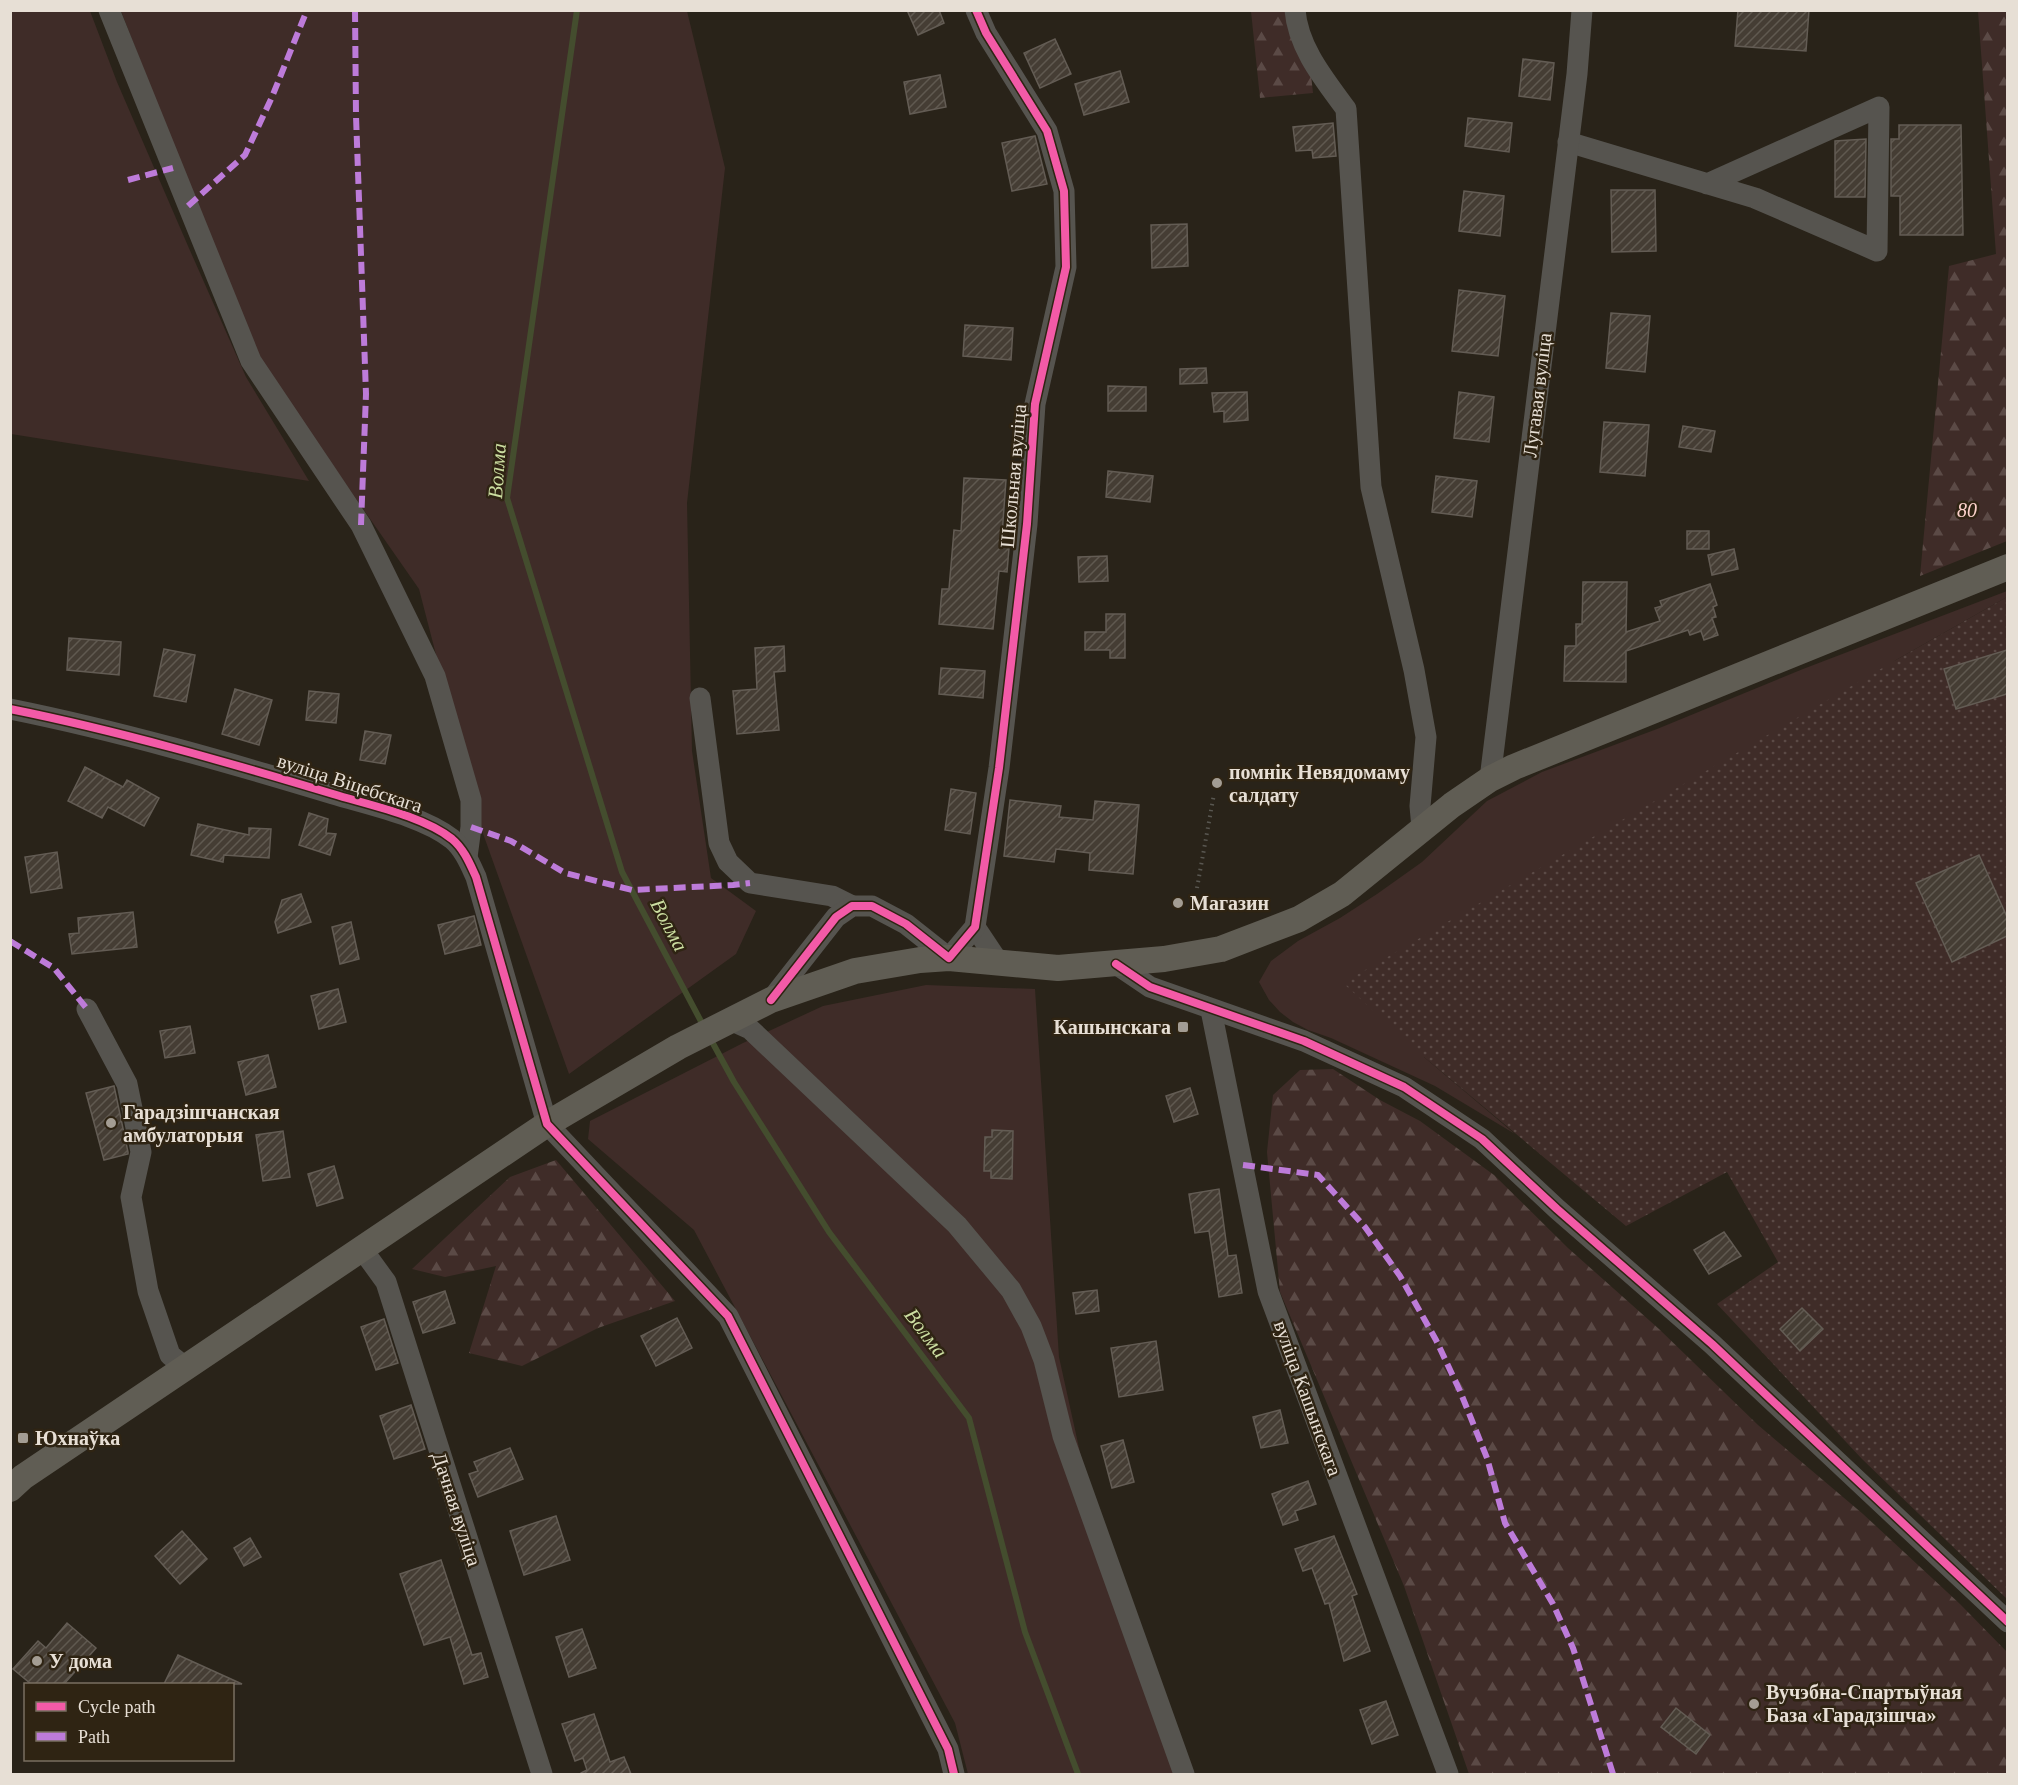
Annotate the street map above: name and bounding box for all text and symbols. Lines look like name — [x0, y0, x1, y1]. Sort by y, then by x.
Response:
street label: Лугавая вуліца — [1518, 331, 1557, 459]
street label: Школьная вуліца — [996, 403, 1031, 549]
water label: Волма — [483, 442, 511, 500]
park label: 80 — [1957, 499, 1977, 521]
street label: вуліца Віцебскага — [275, 749, 425, 818]
place label: помнік Невядомаму салдату — [1229, 761, 1410, 807]
marker: помнік Невядомаму салдату — [1210, 776, 1224, 790]
place label: Магазин — [1190, 892, 1269, 914]
water label: Волма — [645, 895, 693, 955]
marker: Магазин — [1171, 896, 1185, 910]
place label: Кашынскага — [1054, 1016, 1171, 1038]
marker: Кашынскага — [1176, 1020, 1190, 1034]
place label: Гарадзішчанская амбулаторыя — [123, 1101, 280, 1147]
marker: Гарадзішчанская амбулаторыя — [104, 1116, 118, 1130]
water label: Волма — [900, 1303, 952, 1363]
street label: вуліца Кашынскага — [1269, 1317, 1346, 1479]
place label: Юхнаўка — [35, 1427, 120, 1450]
marker: Юхнаўка — [16, 1431, 30, 1445]
street label: Дачная вуліца — [427, 1449, 486, 1569]
place label: У дома — [49, 1650, 112, 1672]
marker: У дома — [30, 1654, 44, 1668]
place label: Вучэбна-Спартыўная База «Гарадзішча» — [1766, 1681, 1962, 1727]
legend — [24, 1683, 234, 1761]
text: Cycle path — [78, 1697, 155, 1717]
marker: Вучэбна-Спартыўная База «Гарадзішча» — [1747, 1697, 1761, 1711]
text: Path — [78, 1727, 110, 1747]

